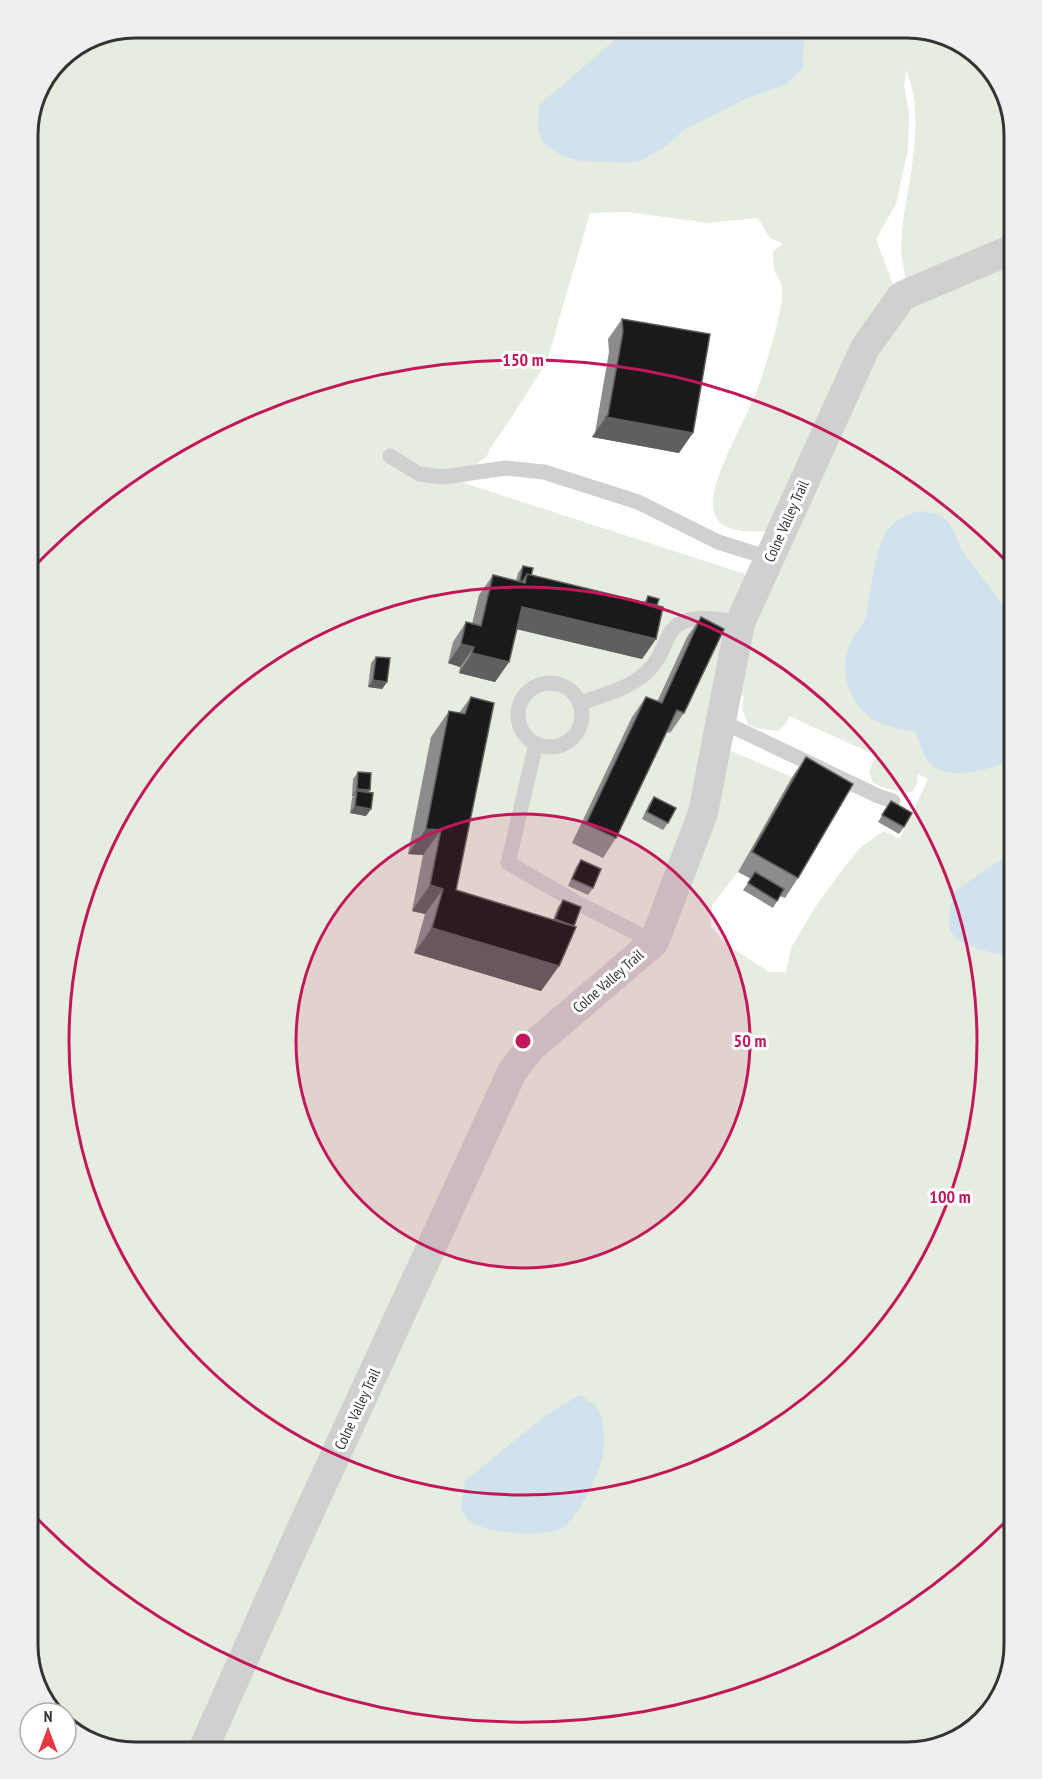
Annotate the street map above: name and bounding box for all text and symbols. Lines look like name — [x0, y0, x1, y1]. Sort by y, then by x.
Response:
text: 150 m — [502, 348, 544, 371]
street label: Colne Valley Trail — [760, 477, 813, 565]
street label: Colne Valley Trail — [569, 945, 648, 1017]
text: 50 m — [734, 1029, 766, 1052]
centre of rings — [513, 1031, 533, 1051]
text: 100 m — [929, 1185, 971, 1208]
street label: Colne Valley Trail — [330, 1365, 384, 1453]
north arrow — [18, 1701, 78, 1761]
text: N — [44, 1706, 52, 1726]

